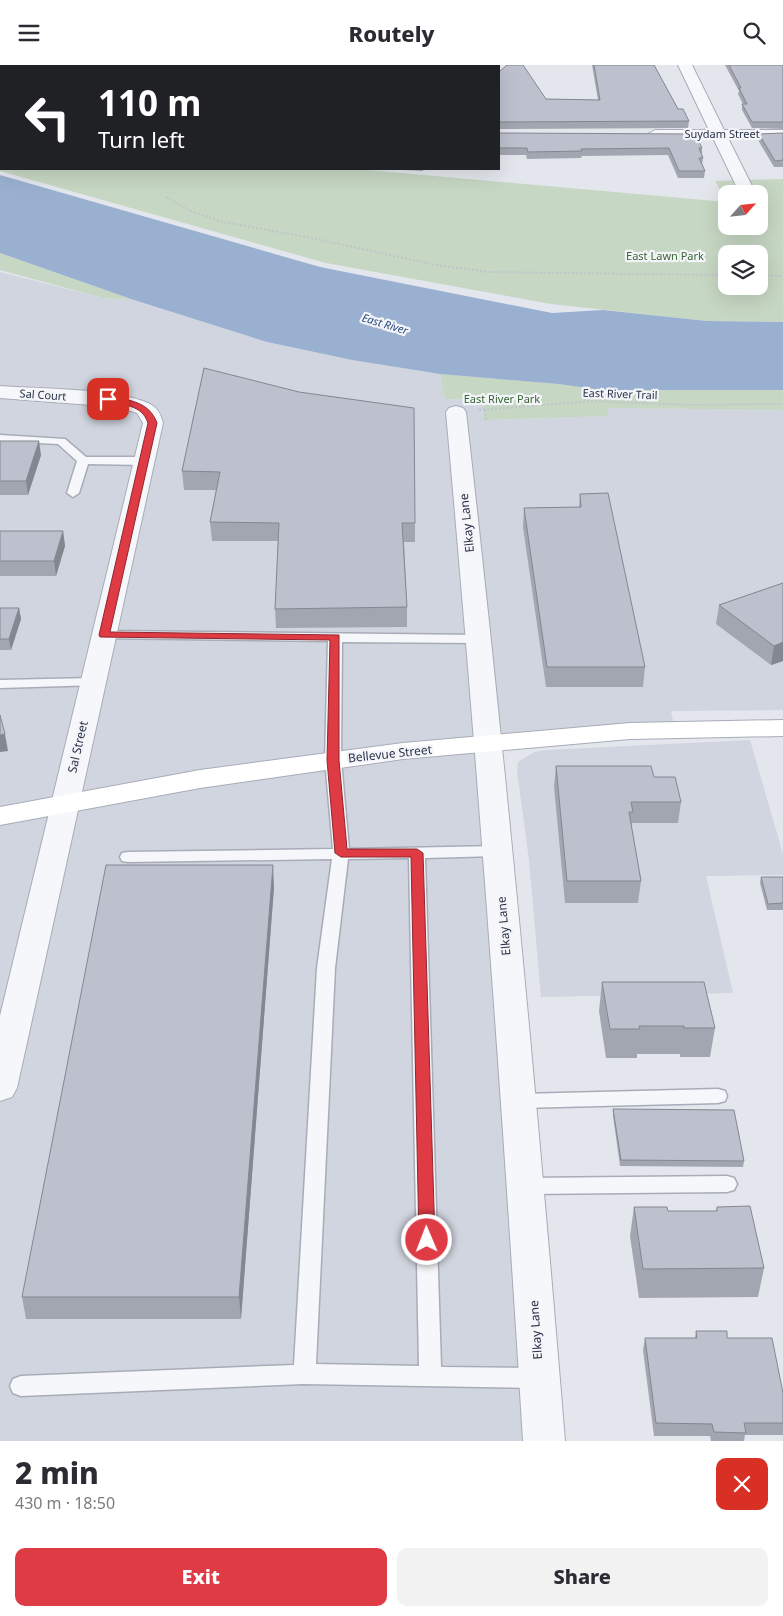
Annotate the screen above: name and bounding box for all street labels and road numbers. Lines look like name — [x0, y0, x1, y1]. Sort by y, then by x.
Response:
street label: Suydam Street — [684, 126, 760, 141]
street label: Sal Court — [19, 385, 67, 404]
street label: East River Trail — [582, 385, 658, 402]
street label: Elkay Lane — [455, 492, 478, 553]
street label: Sal Street — [63, 718, 92, 775]
street label: Bellevue Street — [347, 741, 433, 766]
street label: Elkay Lane — [492, 896, 515, 956]
street label: Elkay Lane — [525, 1300, 546, 1360]

